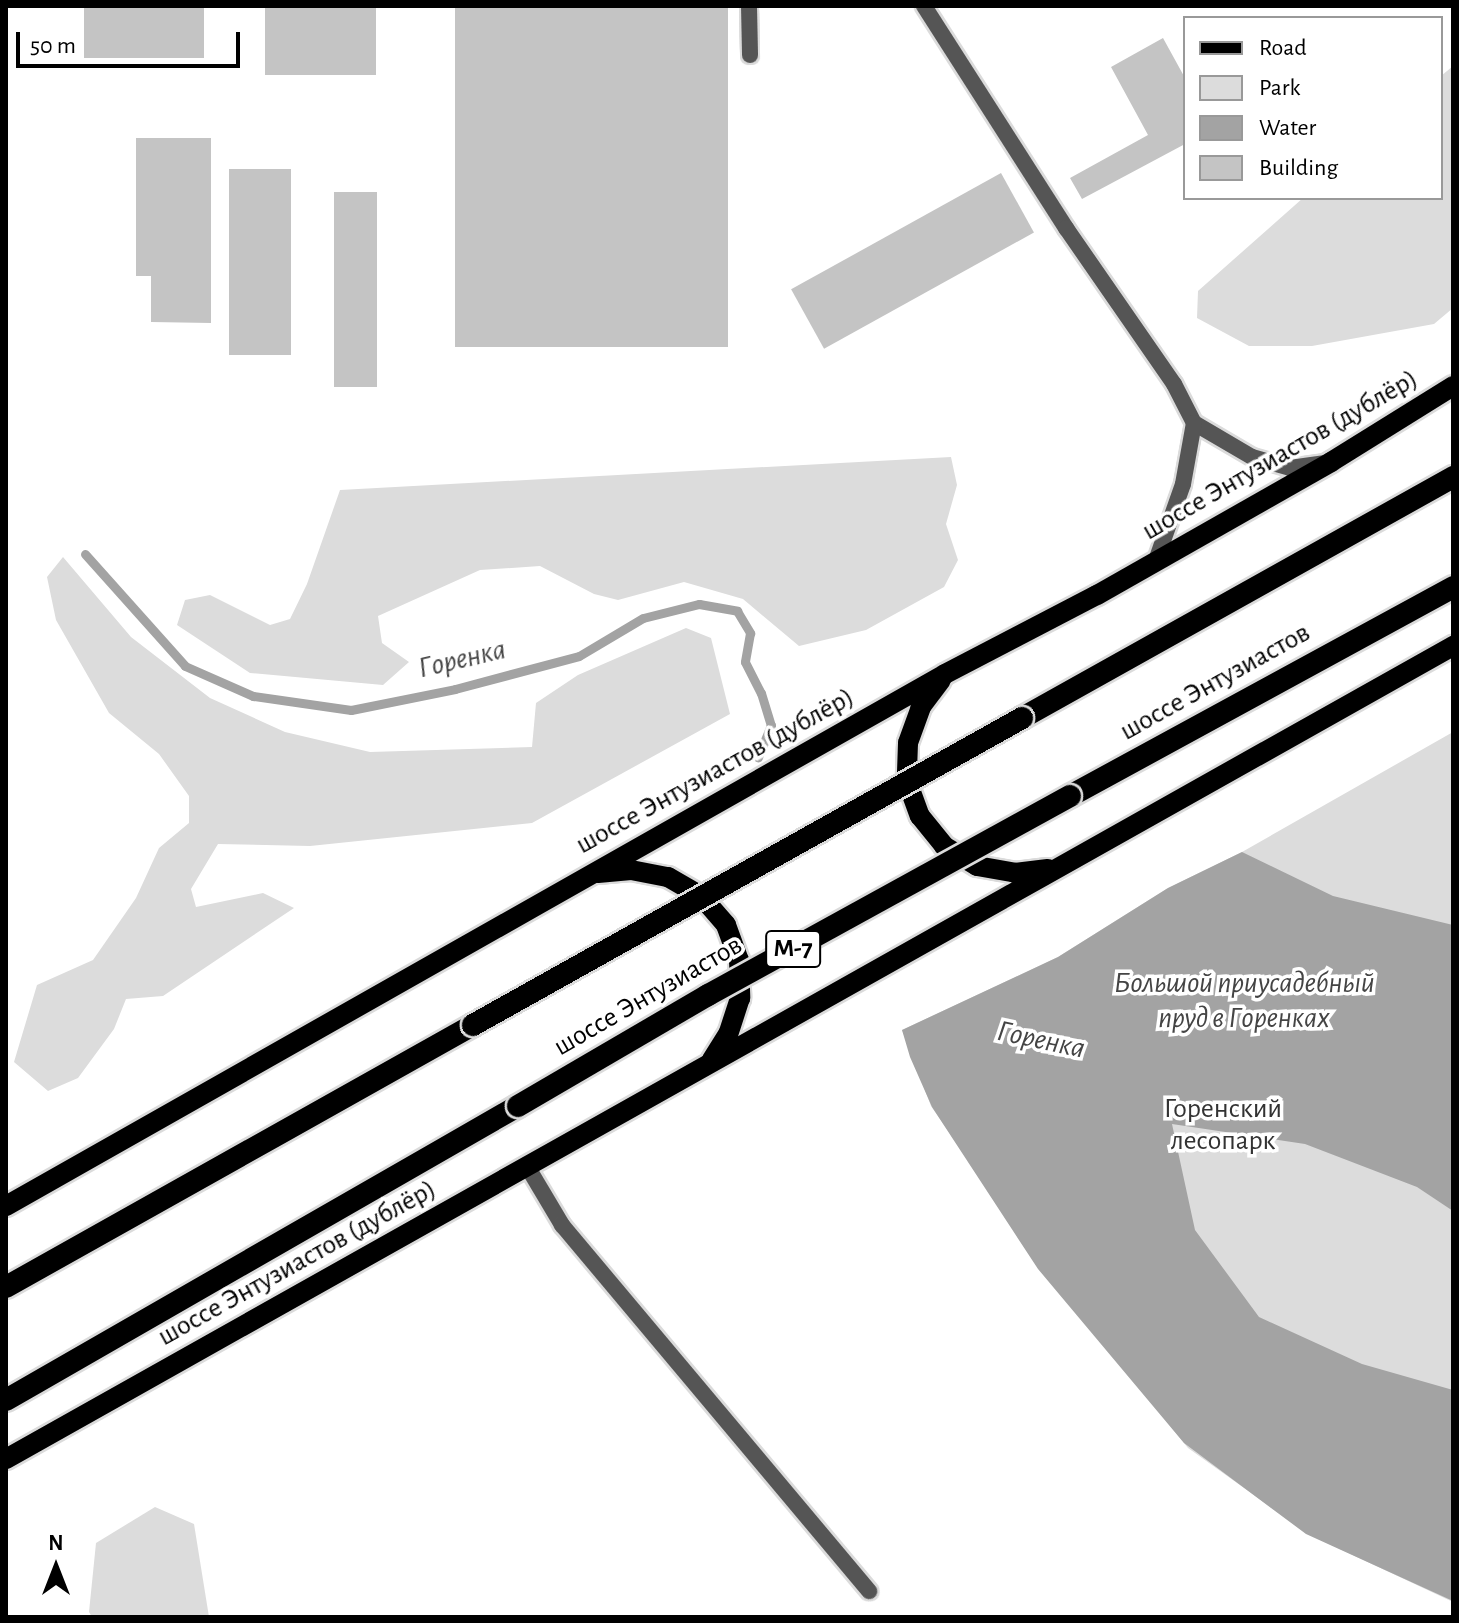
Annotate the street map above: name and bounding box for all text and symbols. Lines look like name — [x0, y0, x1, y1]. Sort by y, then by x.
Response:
scale bar — [20, 16, 244, 66]
legend — [1183, 16, 1443, 200]
text: 50 m — [30, 34, 76, 58]
text: Road — [1259, 36, 1307, 60]
text: Park — [1259, 76, 1300, 100]
text: Water — [1259, 116, 1316, 140]
text: Building — [1259, 156, 1338, 180]
street label: шоссе Энтузиастов (дублёр) — [1136, 362, 1424, 548]
street label: шоссе Энтузиастов — [1114, 616, 1316, 748]
water label: Горенка — [415, 631, 509, 687]
street label: шоссе Энтузиастов (дублёр) — [570, 680, 860, 862]
road number: М-7 — [765, 927, 821, 971]
street label: шоссе Энтузиастов — [548, 928, 748, 1064]
water label: Большой приусадебный пруд в Горенках — [1113, 965, 1375, 1036]
water label: Горенка — [994, 1013, 1088, 1067]
park label: Горенский лесопарк — [1164, 1092, 1282, 1158]
street label: шоссе Энтузиастов (дублёр) — [152, 1172, 442, 1354]
north arrow — [16, 1527, 96, 1607]
text: N — [48, 1532, 64, 1554]

